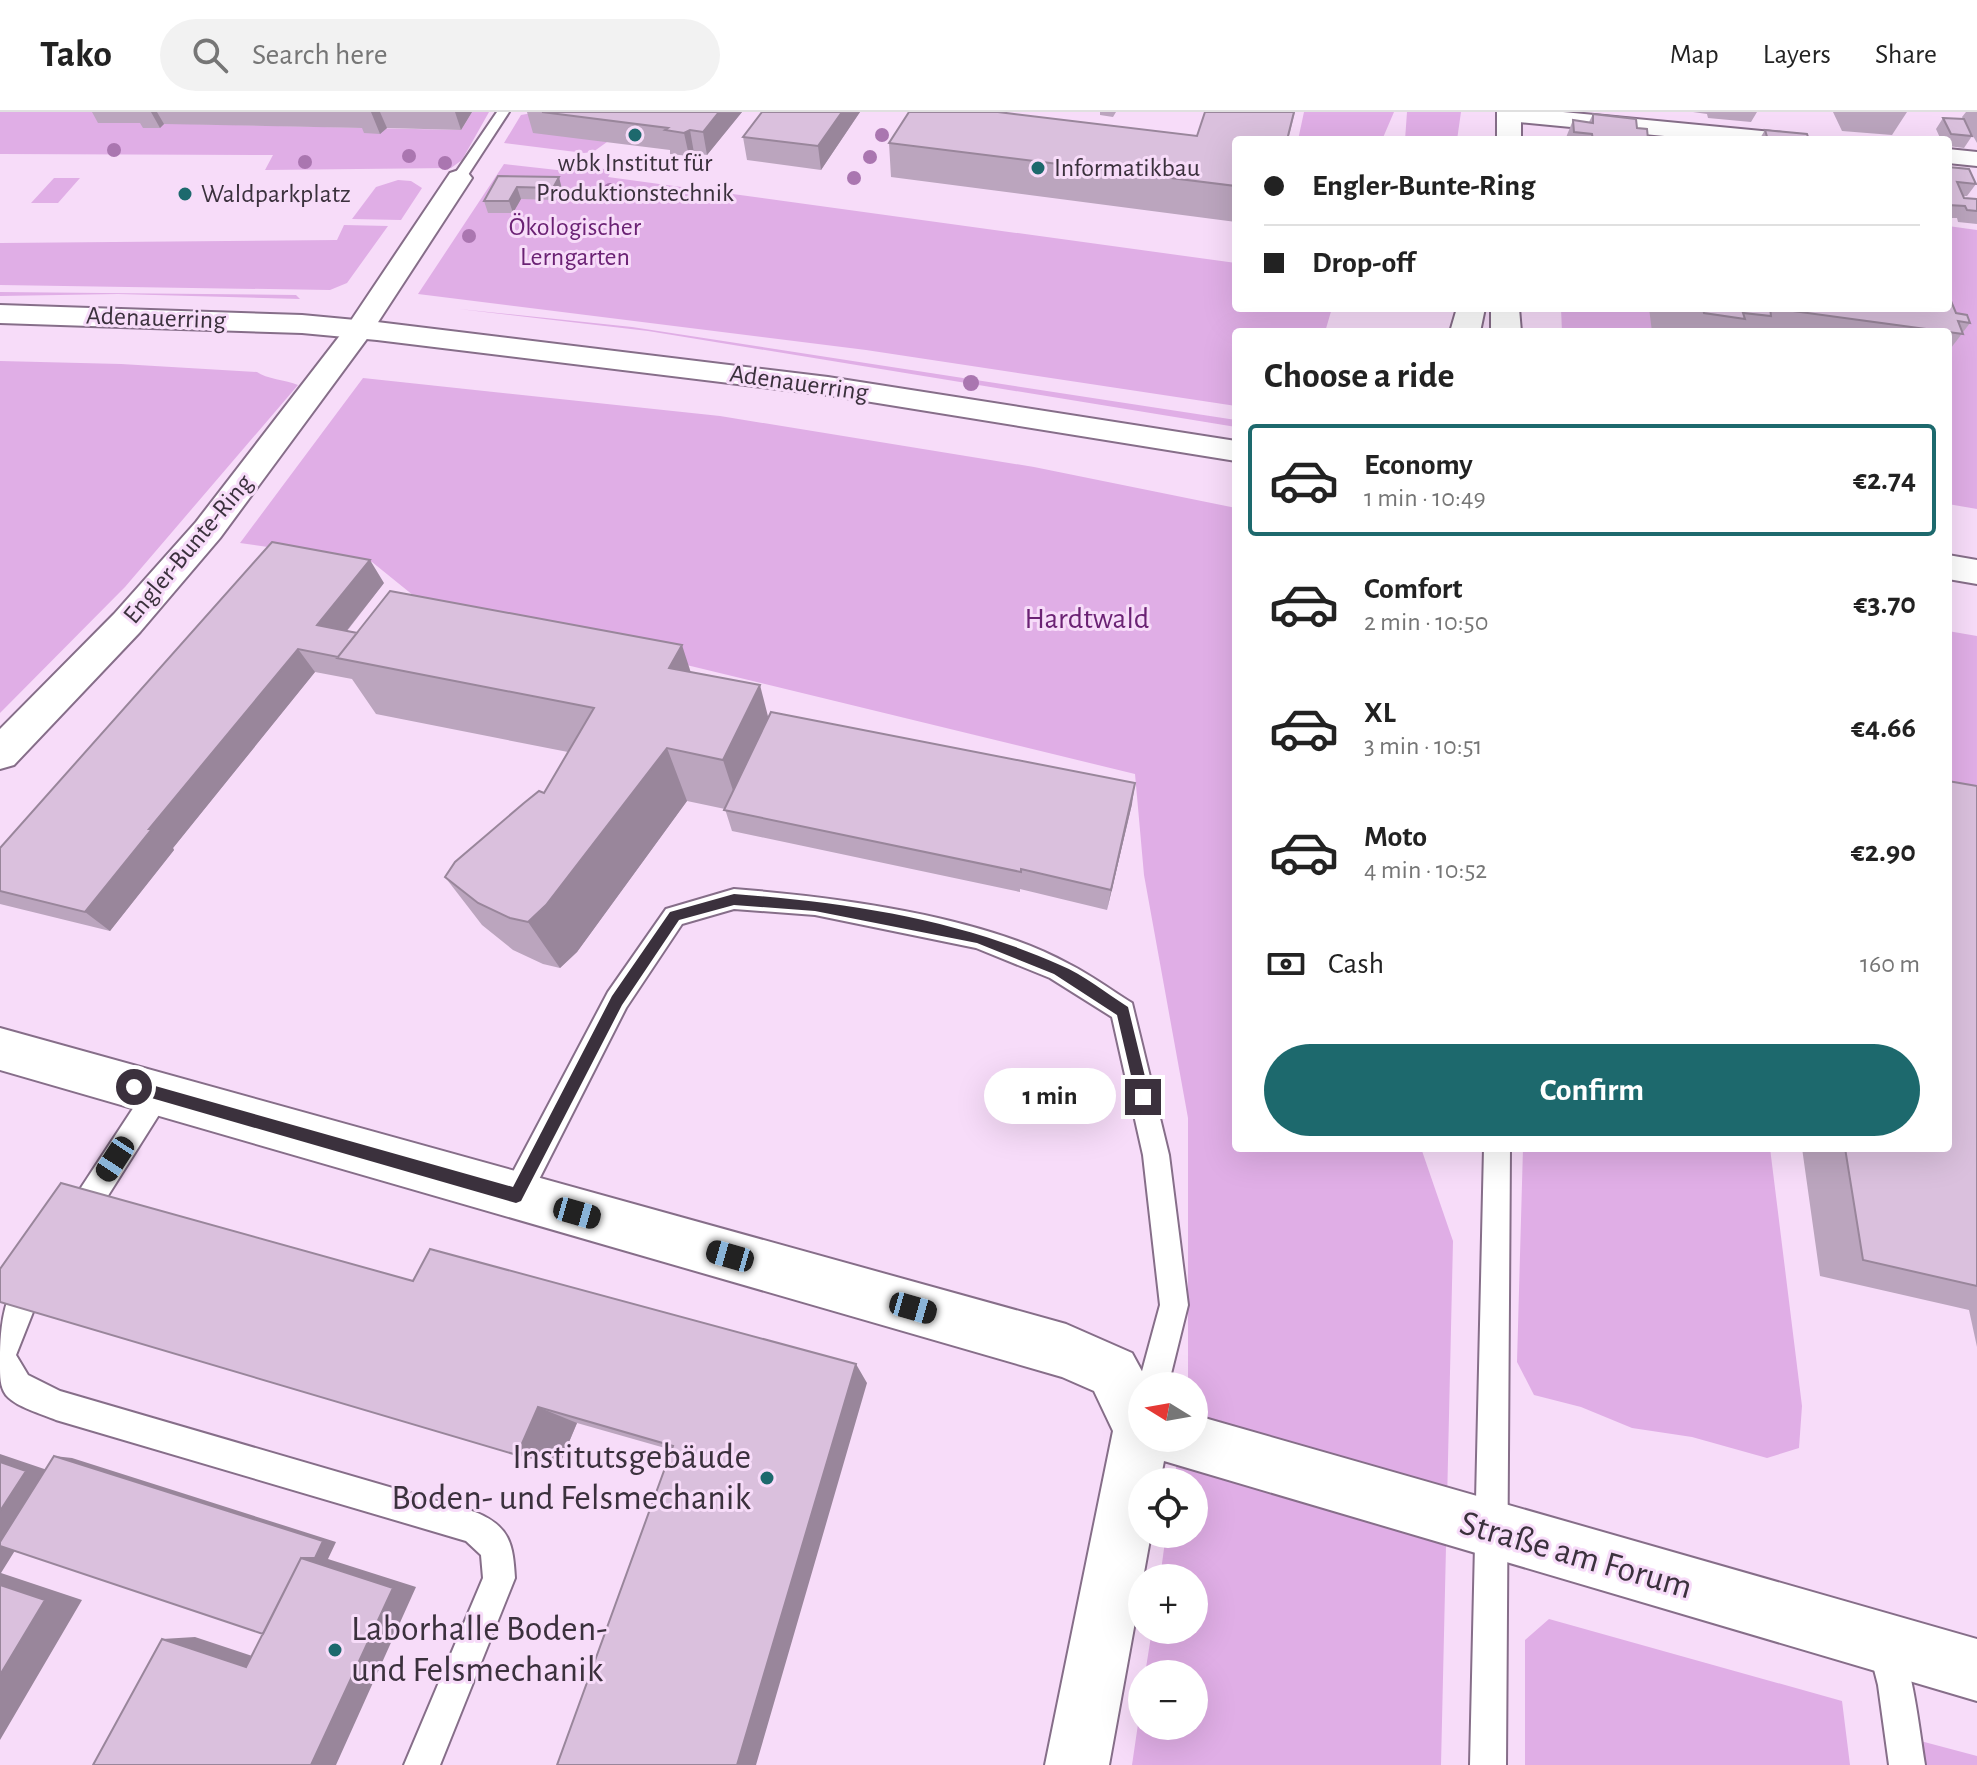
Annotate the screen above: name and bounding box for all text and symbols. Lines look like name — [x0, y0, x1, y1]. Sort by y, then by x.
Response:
search box — [160, 19, 720, 91]
icon: search — [188, 33, 232, 77]
text: Tako — [40, 36, 112, 74]
text: Search here — [252, 40, 388, 70]
text: Map — [1670, 41, 1719, 69]
text: Layers — [1763, 41, 1831, 69]
text: Share — [1875, 41, 1937, 69]
marker: wbk Institut für Produktionstechnik — [626, 126, 644, 144]
place label: wbk Institut für Produktionstechnik — [536, 150, 734, 206]
place label: Informatikbau — [1054, 155, 1200, 181]
marker: Informatikbau — [1029, 159, 1047, 177]
text: Engler-Bunte-Ring — [1312, 171, 1535, 201]
place label: Waldparkplatz — [201, 181, 351, 207]
marker: Waldparkplatz — [176, 185, 194, 203]
park label: Ökologischer Lerngarten — [509, 213, 642, 270]
text: Drop-off — [1312, 248, 1415, 278]
street label: Adenauerring — [86, 303, 227, 333]
text: Choose a ride — [1264, 358, 1454, 394]
street label: Adenauerring — [728, 360, 870, 406]
icon: car — [1268, 444, 1340, 516]
text: Economy — [1364, 450, 1473, 480]
text: €2.74 — [1853, 465, 1916, 495]
street label: Engler-Bunte-Ring — [118, 469, 258, 629]
text: 1 min · 10:49 — [1364, 485, 1486, 511]
icon: car — [1268, 568, 1340, 640]
text: Comfort — [1364, 574, 1463, 604]
text: €3.70 — [1854, 589, 1916, 619]
park label: Hardtwald — [1025, 604, 1149, 634]
text: 2 min · 10:50 — [1364, 609, 1488, 635]
icon: car — [1268, 692, 1340, 764]
text: XL — [1364, 698, 1396, 728]
text: €4.66 — [1851, 713, 1916, 743]
text: 3 min · 10:51 — [1364, 733, 1482, 759]
icon: car — [1268, 816, 1340, 888]
text: Moto — [1364, 822, 1427, 852]
text: €2.90 — [1851, 837, 1916, 867]
text: 4 min · 10:52 — [1364, 857, 1487, 883]
icon: cash — [1264, 942, 1308, 986]
text: Cash — [1328, 949, 1384, 979]
text: 160 m — [1860, 951, 1920, 977]
button: Confirm — [1264, 1044, 1920, 1136]
route start — [116, 1069, 152, 1105]
callout: 1 min — [983, 1069, 1115, 1125]
route end — [1125, 1079, 1161, 1115]
text: 1 min — [1023, 1083, 1077, 1109]
car — [92, 1132, 138, 1186]
car — [551, 1195, 603, 1231]
car — [704, 1238, 756, 1274]
car — [887, 1290, 939, 1326]
north arrow — [1128, 1372, 1208, 1452]
map controls — [1128, 1372, 1208, 1740]
place label: Institutsgebäude Boden- und Felsmechanik — [391, 1439, 752, 1516]
button: locate — [1128, 1468, 1208, 1548]
marker: Institutsgebäude Boden- und Felsmechanik — [758, 1469, 776, 1487]
street label: Straße am Forum — [1456, 1505, 1696, 1605]
button: + — [1128, 1564, 1208, 1644]
place label: Laborhalle Boden- und Felsmechanik — [351, 1611, 607, 1688]
marker: Laborhalle Boden- und Felsmechanik — [326, 1641, 344, 1659]
button: − — [1128, 1660, 1208, 1740]

